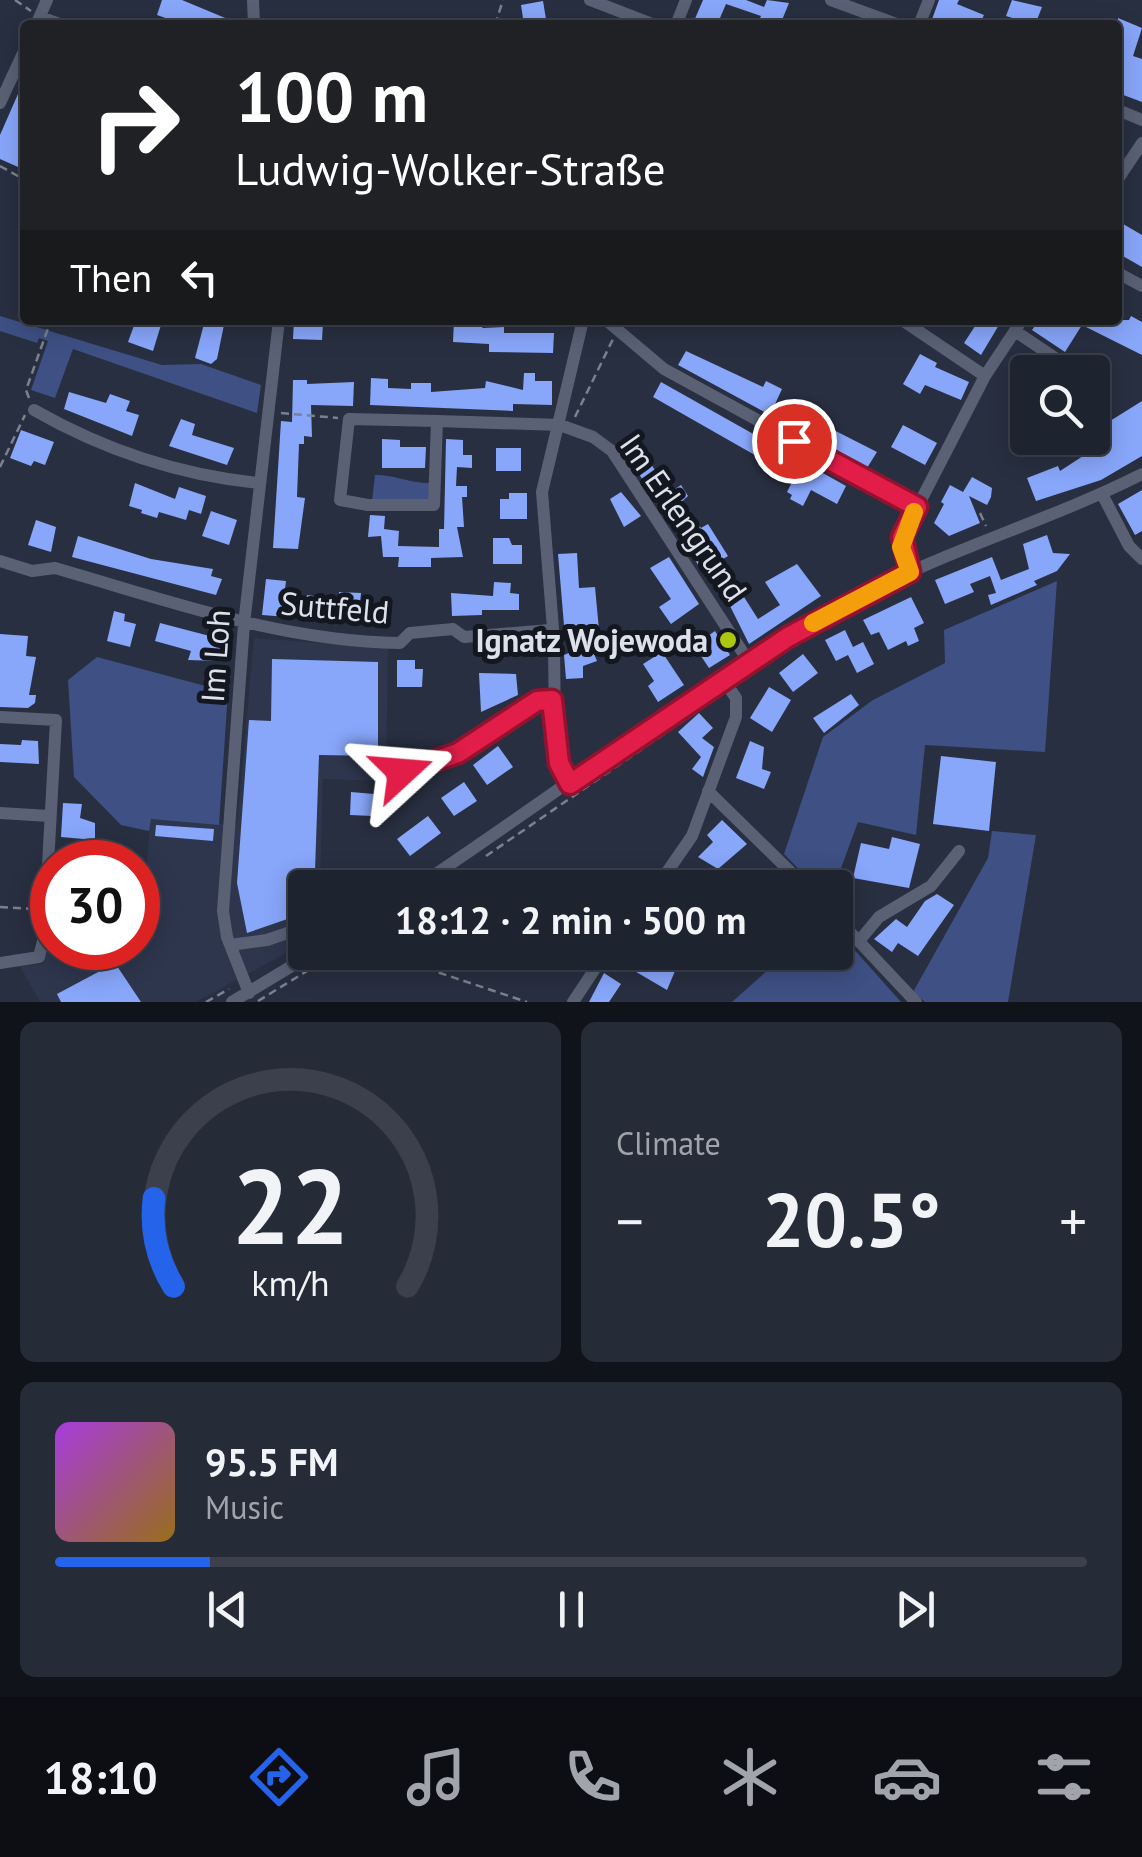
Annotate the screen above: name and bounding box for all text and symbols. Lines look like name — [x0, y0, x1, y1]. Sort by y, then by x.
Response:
text: 100 m — [235, 51, 428, 141]
icon: right — [70, 60, 200, 190]
text: Ludwig-Wolker-Straße — [235, 139, 666, 197]
icon: left — [172, 250, 227, 305]
text: Then — [70, 253, 152, 302]
map controls — [1010, 355, 1110, 455]
button: search — [1010, 355, 1110, 455]
pin — [752, 399, 837, 484]
icon: arrive — [767, 414, 822, 469]
street label: Im Erlengrund — [611, 425, 757, 609]
street label: Suttfeld — [279, 581, 391, 633]
street label: Im Loh — [191, 608, 239, 704]
place label: Ignatz Wojewoda — [475, 619, 708, 661]
marker: Ignatz Wojewoda — [717, 629, 739, 651]
position arrow — [350, 720, 454, 824]
speed limit sign: 30 — [30, 840, 160, 970]
text: 18:12 · 2 min · 500 m — [395, 895, 746, 944]
text: Climate — [616, 1122, 721, 1164]
text: 22 — [232, 1138, 349, 1273]
text: 20.5° — [762, 1171, 941, 1268]
text: − — [616, 1185, 644, 1256]
text: + — [1059, 1185, 1087, 1256]
text: km/h — [251, 1260, 330, 1306]
text: 95.5 FM — [205, 1437, 338, 1486]
text: Music — [205, 1486, 284, 1528]
icon: previous — [200, 1582, 255, 1637]
icon: pause — [544, 1582, 599, 1637]
icon: next — [888, 1582, 943, 1637]
icon: directions — [244, 1742, 314, 1812]
icon: music — [401, 1742, 471, 1812]
icon: phone — [558, 1742, 628, 1812]
icon: climate — [715, 1742, 785, 1812]
icon: car — [872, 1742, 942, 1812]
icon: filters — [1029, 1742, 1099, 1812]
text: 18:10 — [43, 1748, 158, 1806]

